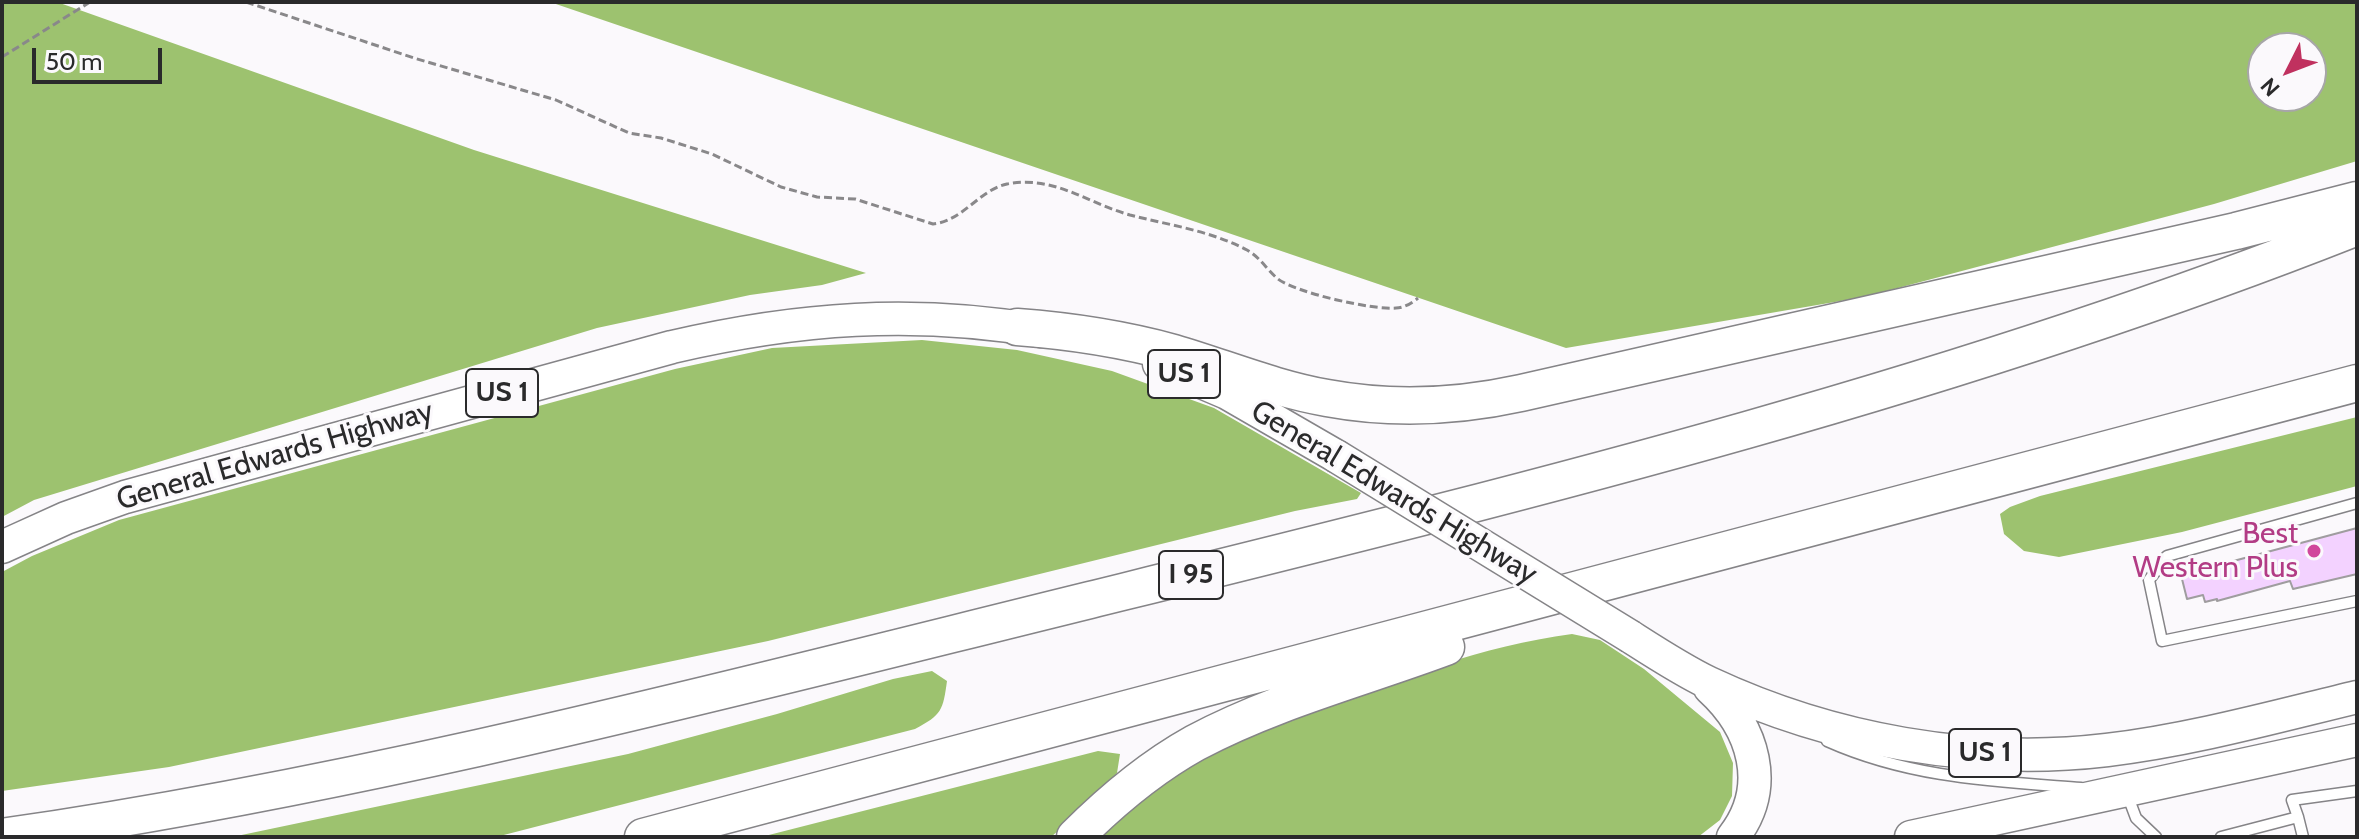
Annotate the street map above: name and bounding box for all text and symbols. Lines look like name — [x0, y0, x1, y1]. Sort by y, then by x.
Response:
scale bar — [36, 32, 166, 82]
north arrow — [2247, 32, 2327, 112]
text: 50 m — [46, 47, 102, 76]
text: N — [2255, 72, 2286, 102]
road number: US 1 — [1148, 350, 1220, 398]
road number: US 1 — [466, 369, 538, 417]
street label: General Edwards Highway — [1244, 393, 1544, 593]
street label: General Edwards Highway — [113, 394, 437, 518]
place label: Best Western Plus — [2132, 516, 2298, 586]
marker: Best Western Plus — [2305, 542, 2323, 560]
road number: I 95 — [1159, 551, 1223, 599]
road number: US 1 — [1949, 729, 2021, 777]

